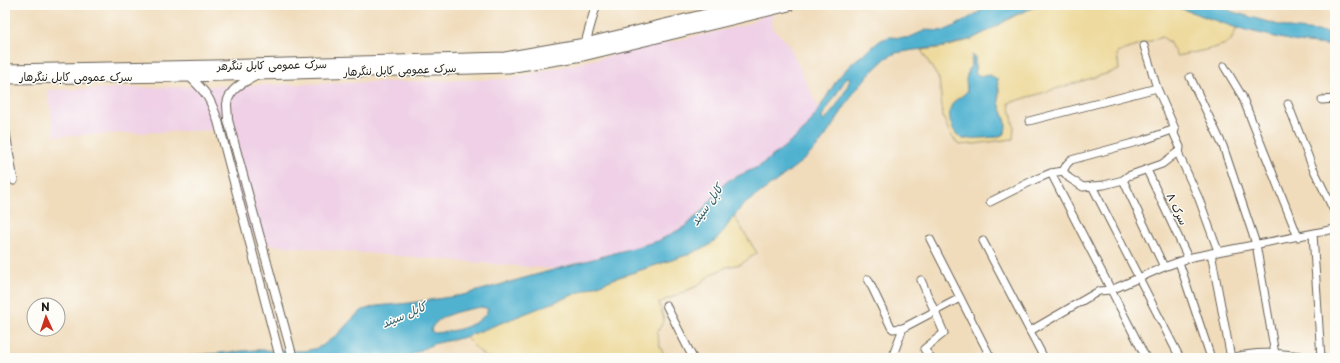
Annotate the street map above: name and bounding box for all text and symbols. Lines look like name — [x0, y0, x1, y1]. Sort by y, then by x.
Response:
street label: سرک عمومی کابل ننگرهر — [216, 55, 327, 74]
street label: سرک عمومی کابل ننگرهار — [342, 59, 457, 80]
street label: سرک عمومی کابل ننگرهار — [19, 68, 132, 85]
water label: کابل سيند — [685, 178, 728, 229]
street label: سرک ۸ — [1163, 190, 1192, 228]
water label: کابل سيند — [378, 296, 431, 332]
north arrow — [26, 297, 66, 337]
text: N — [41, 298, 51, 315]

